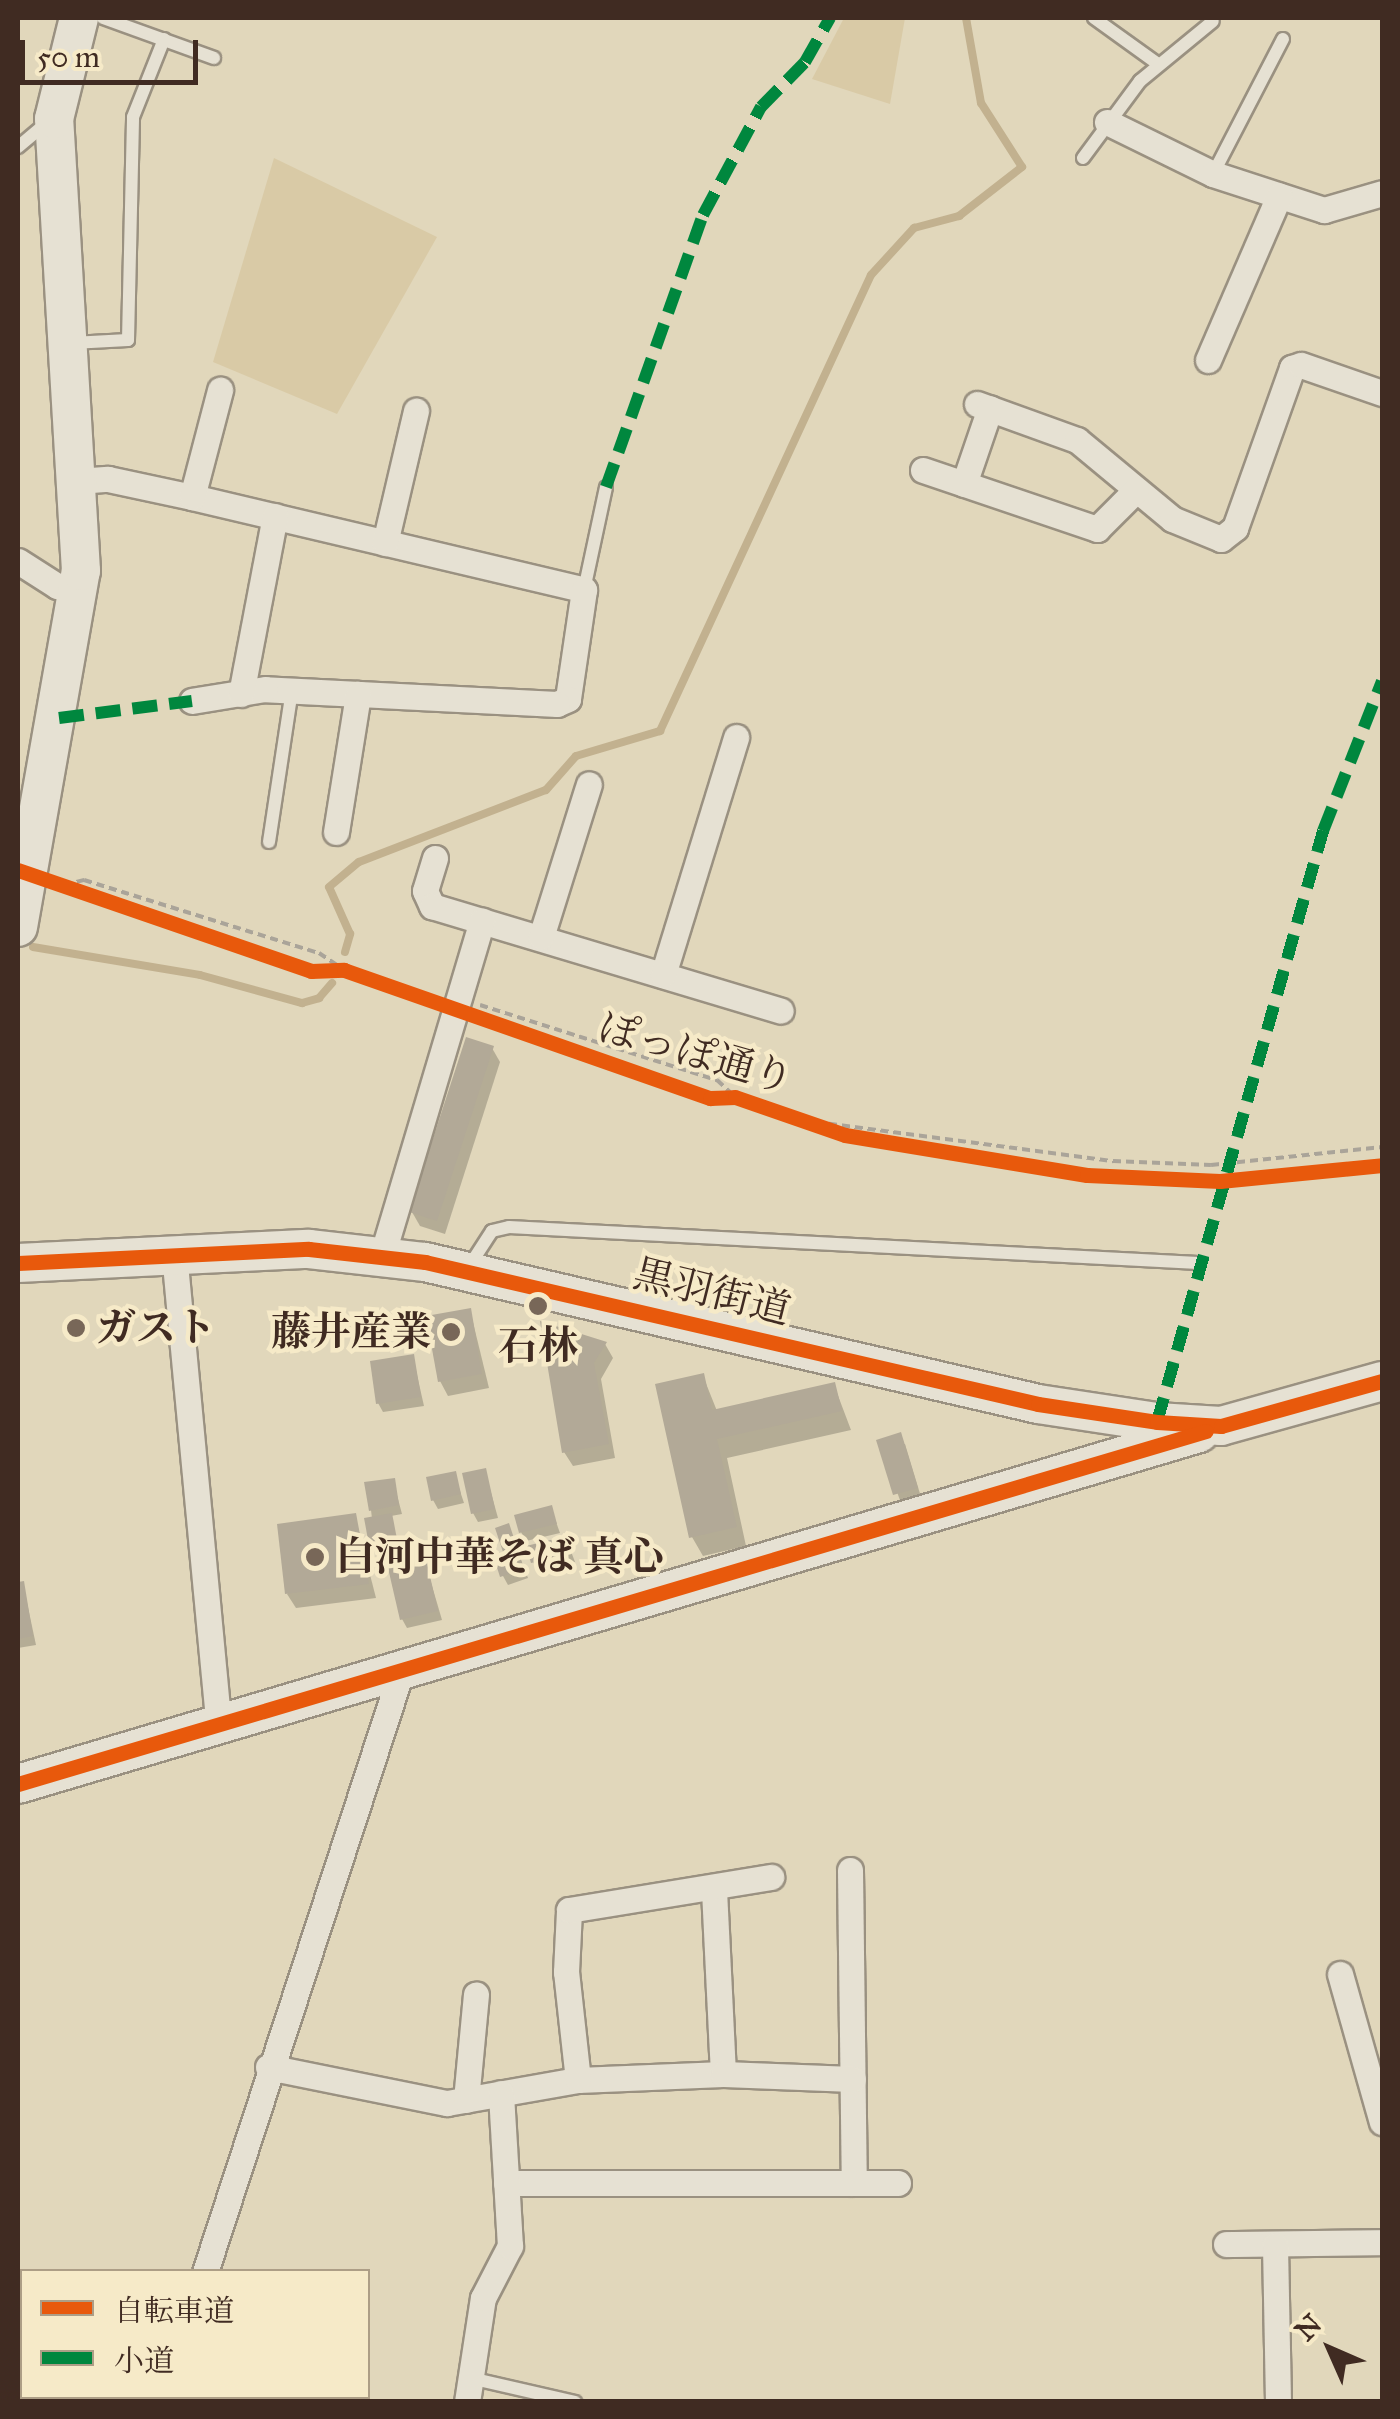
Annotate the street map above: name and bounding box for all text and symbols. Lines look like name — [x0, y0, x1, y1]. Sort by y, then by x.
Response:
scale bar — [25, 20, 202, 82]
text: 50 m — [37, 39, 100, 75]
street label: ぽっぽ通り — [593, 1002, 799, 1104]
street label: 黒羽街道 — [629, 1249, 795, 1335]
marker: 石林 — [527, 1295, 549, 1317]
place label: ガスト — [96, 1304, 216, 1352]
place label: 藤井産業 — [271, 1308, 431, 1356]
marker: ガスト — [65, 1317, 87, 1339]
marker: 藤井産業 — [440, 1321, 462, 1343]
place label: 石林 — [498, 1322, 578, 1370]
place label: 白河中華そば 真心 — [335, 1533, 664, 1581]
marker: 白河中華そば 真心 — [304, 1546, 326, 1568]
legend — [20, 2269, 370, 2399]
text: 自転車道 — [114, 2293, 234, 2329]
north arrow — [1280, 2299, 1380, 2399]
text: N — [1288, 2307, 1329, 2348]
text: 小道 — [114, 2343, 174, 2379]

